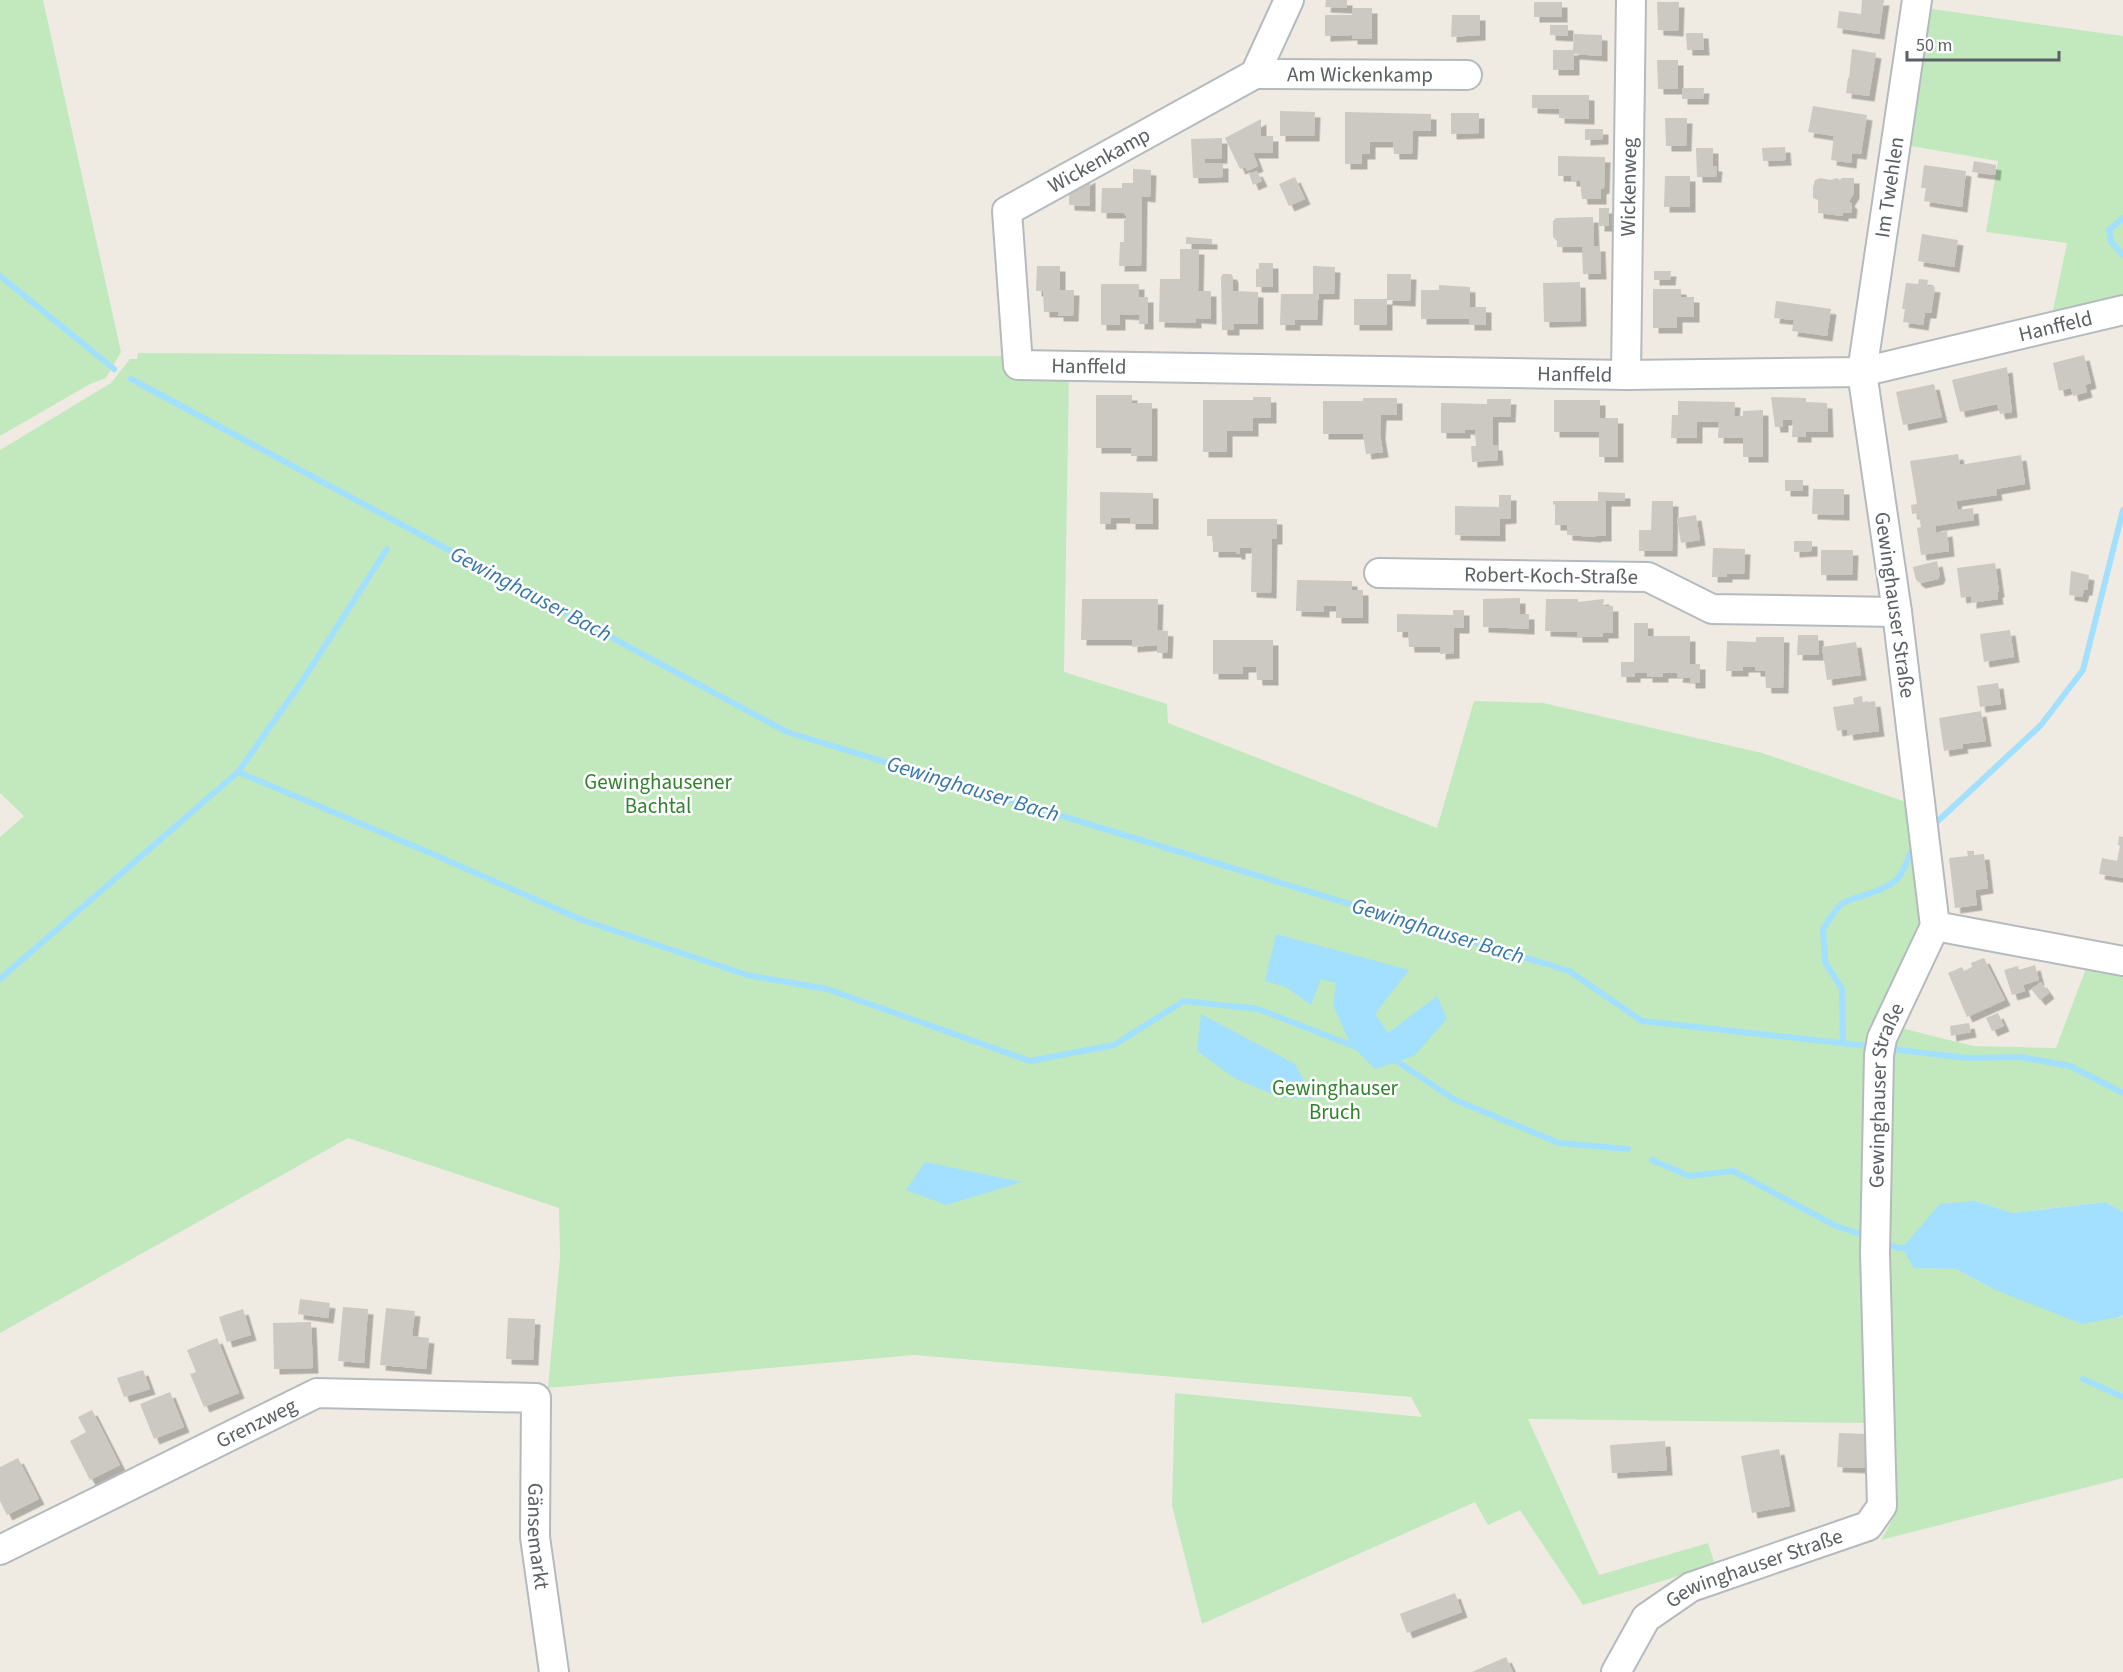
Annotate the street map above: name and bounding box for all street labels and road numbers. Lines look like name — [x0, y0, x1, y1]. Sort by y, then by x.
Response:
street label: Am Wickenkamp — [1287, 59, 1433, 90]
street label: Wickenkamp — [1042, 119, 1156, 201]
street label: Im Twehlen — [1867, 135, 1912, 240]
street label: Wickenweg — [1613, 137, 1644, 237]
street label: Hanffeld — [2015, 303, 2095, 349]
street label: Hanffeld — [1051, 351, 1127, 382]
street label: Hanffeld — [1537, 359, 1613, 390]
street label: Gewinghauser Straße — [1867, 510, 1923, 700]
street label: Robert-Koch-Straße — [1464, 559, 1638, 592]
street label: Gewinghauser Straße — [1861, 998, 1912, 1188]
street label: Grenzweg — [211, 1390, 302, 1456]
street label: Gänsemarkt — [520, 1483, 557, 1591]
street label: Gewinghauser Straße — [1659, 1521, 1847, 1615]

